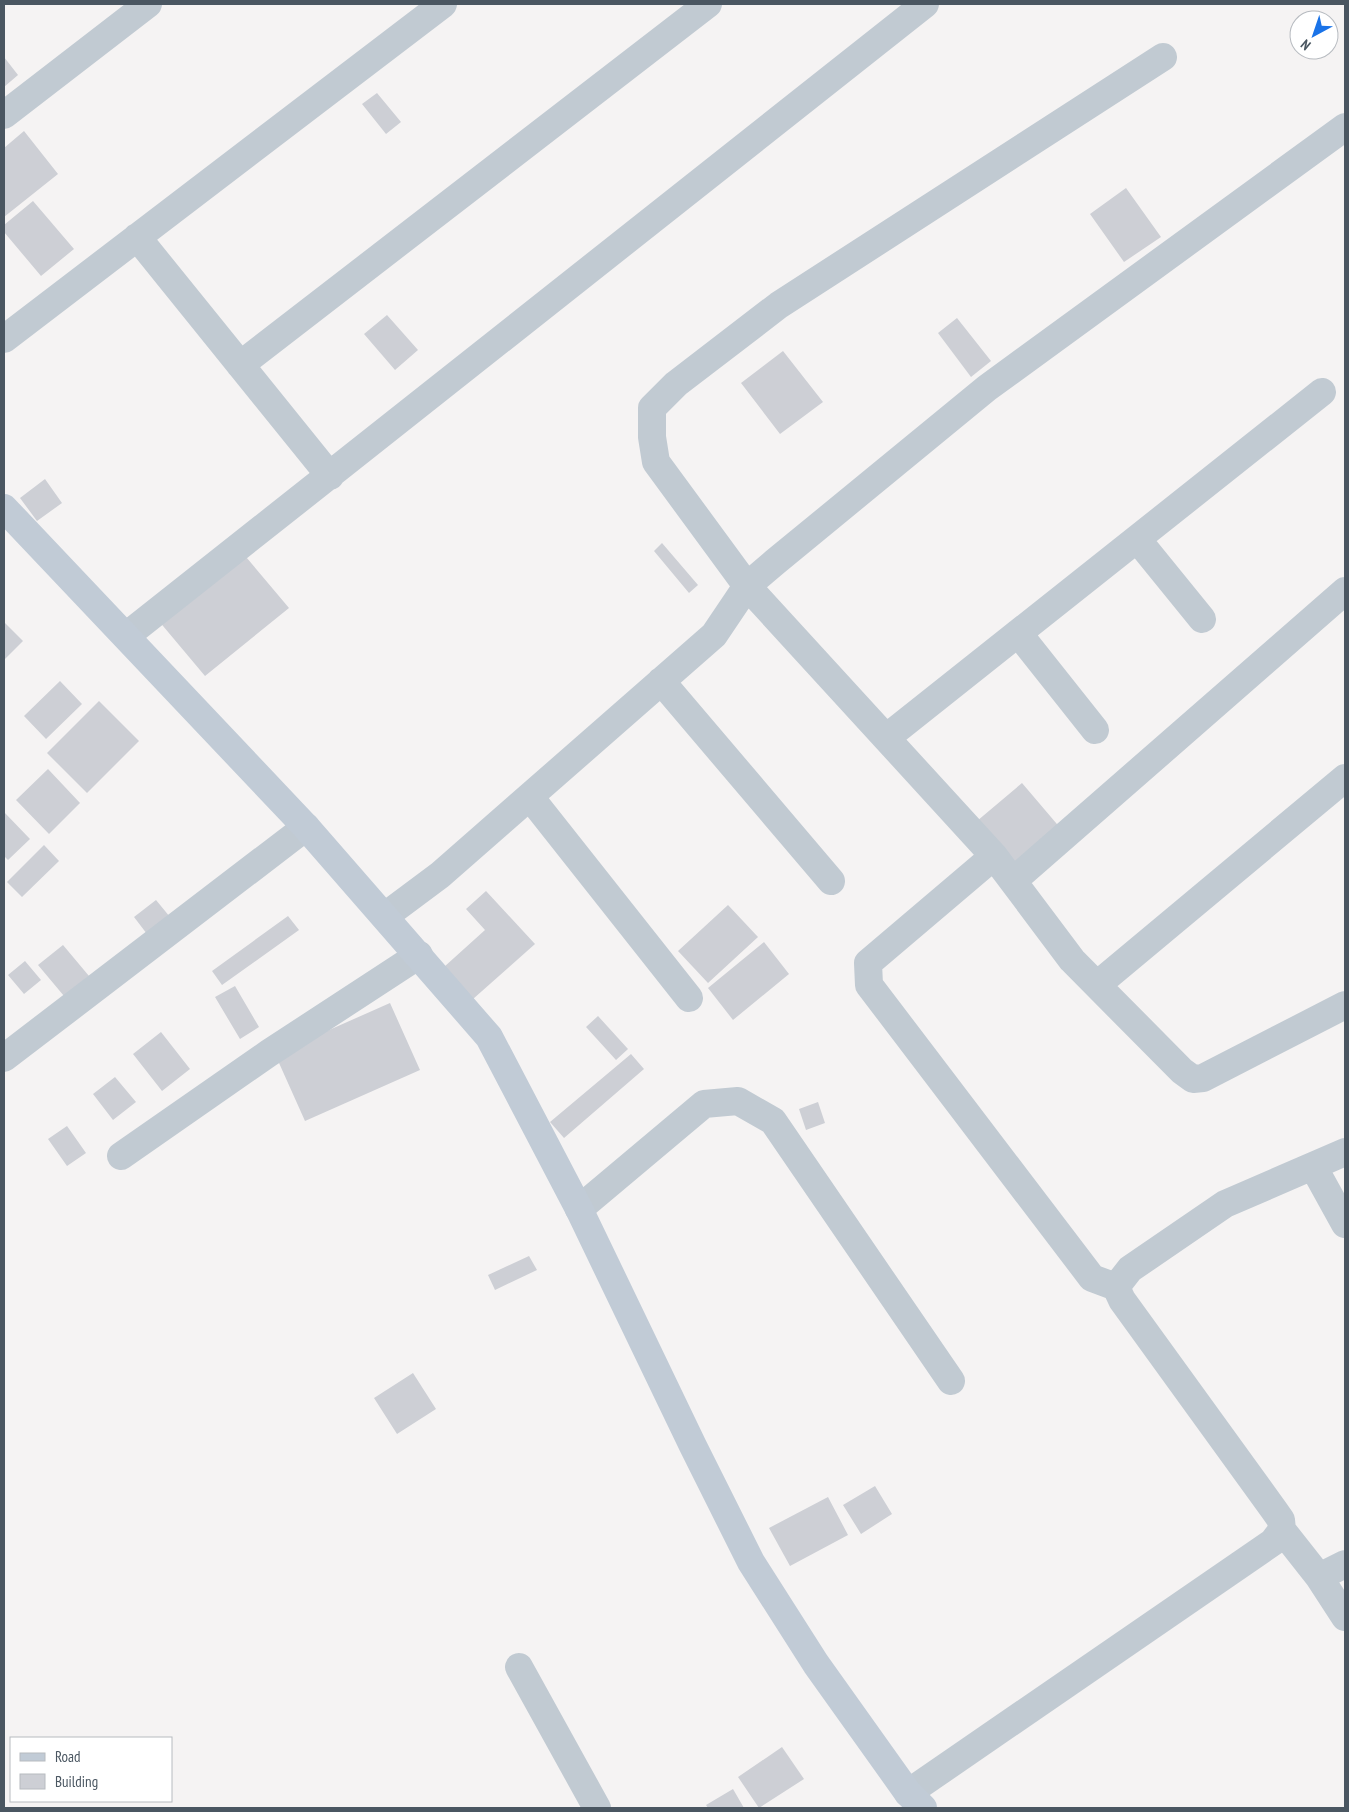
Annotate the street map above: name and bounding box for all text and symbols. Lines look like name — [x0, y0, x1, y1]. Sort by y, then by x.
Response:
north arrow — [1289, 10, 1339, 60]
text: N — [1297, 36, 1314, 54]
legend — [10, 1737, 172, 1802]
text: Road — [55, 1747, 81, 1766]
text: Building — [55, 1772, 98, 1791]

